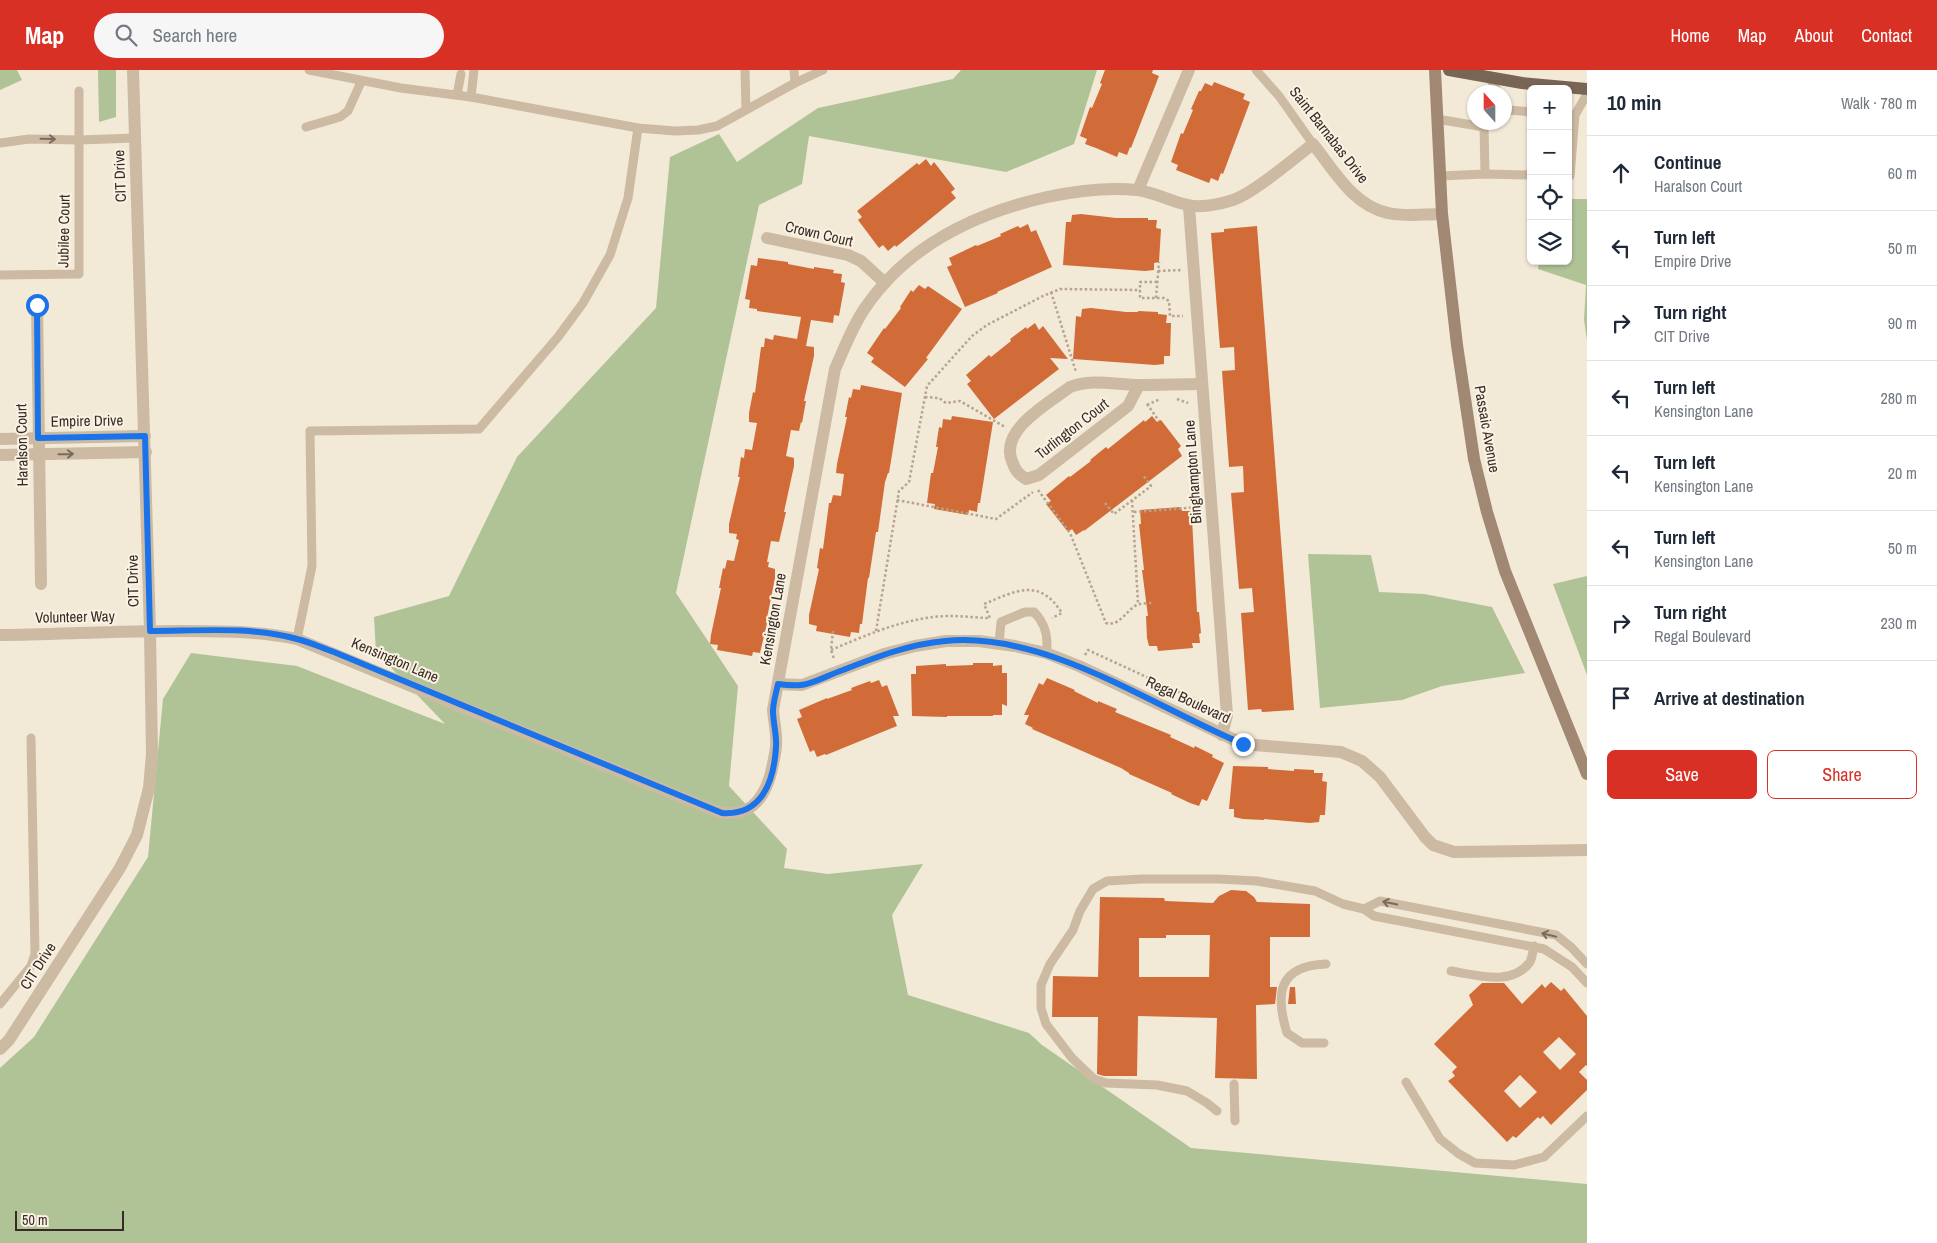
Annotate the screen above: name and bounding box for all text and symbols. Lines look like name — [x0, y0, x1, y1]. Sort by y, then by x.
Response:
search box — [94, 13, 444, 58]
text: Map — [25, 19, 64, 51]
icon: search — [112, 21, 140, 49]
text: Search here — [152, 22, 237, 48]
text: Home — [1670, 23, 1710, 48]
text: Map — [1738, 23, 1767, 48]
text: About — [1795, 23, 1833, 48]
text: Contact — [1861, 23, 1912, 48]
street label: Saint Barnabas Drive — [1285, 82, 1374, 188]
north arrow — [1467, 85, 1512, 130]
map controls — [1527, 85, 1572, 265]
button: + — [1527, 85, 1572, 130]
text: 10 min — [1607, 88, 1662, 117]
text: Walk · 780 m — [1841, 92, 1917, 114]
button: − — [1527, 130, 1572, 175]
one-way arrow — [40, 134, 56, 144]
street label: CIT Drive — [108, 149, 131, 203]
text: Continue — [1654, 149, 1722, 175]
icon: ahead — [1607, 159, 1635, 187]
text: 60 m — [1888, 162, 1917, 184]
button: locate — [1527, 175, 1572, 220]
text: Haralson Court — [1654, 175, 1742, 197]
street label: Jubilee Court — [52, 194, 75, 268]
street label: Crown Court — [783, 216, 856, 252]
button: layers — [1527, 220, 1572, 265]
text: Turn left — [1654, 224, 1715, 250]
icon: left — [1607, 234, 1635, 262]
text: 50 m — [1888, 237, 1917, 259]
text: Empire Drive — [1654, 250, 1731, 272]
route start — [26, 294, 49, 317]
text: Turn right — [1654, 299, 1726, 325]
icon: right — [1607, 309, 1635, 337]
text: 90 m — [1888, 312, 1917, 334]
text: CIT Drive — [1654, 325, 1710, 347]
text: Turn left — [1654, 374, 1715, 400]
street label: Passaic Avenue — [1470, 384, 1506, 474]
icon: left — [1607, 384, 1635, 412]
text: 280 m — [1881, 387, 1917, 409]
street label: Turlington Court — [1031, 393, 1113, 464]
text: Kensington Lane — [1654, 400, 1753, 422]
street label: Haralson Court — [10, 403, 33, 487]
street label: Empire Drive — [51, 409, 124, 432]
street label: Binghampton Lane — [1178, 419, 1207, 525]
one-way arrow — [58, 449, 74, 459]
text: Turn left — [1654, 449, 1715, 475]
icon: left — [1607, 459, 1635, 487]
text: 20 m — [1888, 462, 1917, 484]
text: Kensington Lane — [1654, 475, 1753, 497]
text: Turn left — [1654, 524, 1715, 550]
icon: left — [1607, 534, 1635, 562]
text: 50 m — [1888, 537, 1917, 559]
text: Kensington Lane — [1654, 550, 1753, 572]
street label: CIT Drive — [122, 554, 143, 607]
street label: Kensington Lane — [754, 571, 791, 667]
text: Turn right — [1654, 599, 1726, 625]
street label: Volunteer Way — [35, 605, 116, 628]
icon: right — [1607, 609, 1635, 637]
text: 230 m — [1881, 612, 1917, 634]
text: Regal Boulevard — [1654, 625, 1751, 647]
street label: Kensington Lane — [348, 632, 442, 687]
street label: Regal Boulevard — [1143, 671, 1234, 728]
icon: arrive — [1607, 684, 1635, 712]
text: Arrive at destination — [1654, 685, 1805, 711]
route end — [1232, 733, 1255, 756]
button: Save — [1607, 750, 1757, 799]
button: Share — [1767, 750, 1917, 799]
one-way arrow — [1382, 898, 1398, 908]
one-way arrow — [1542, 930, 1558, 939]
street label: CIT Drive — [14, 938, 61, 993]
scale bar — [15, 1208, 124, 1231]
text: 50 m — [22, 1211, 48, 1229]

